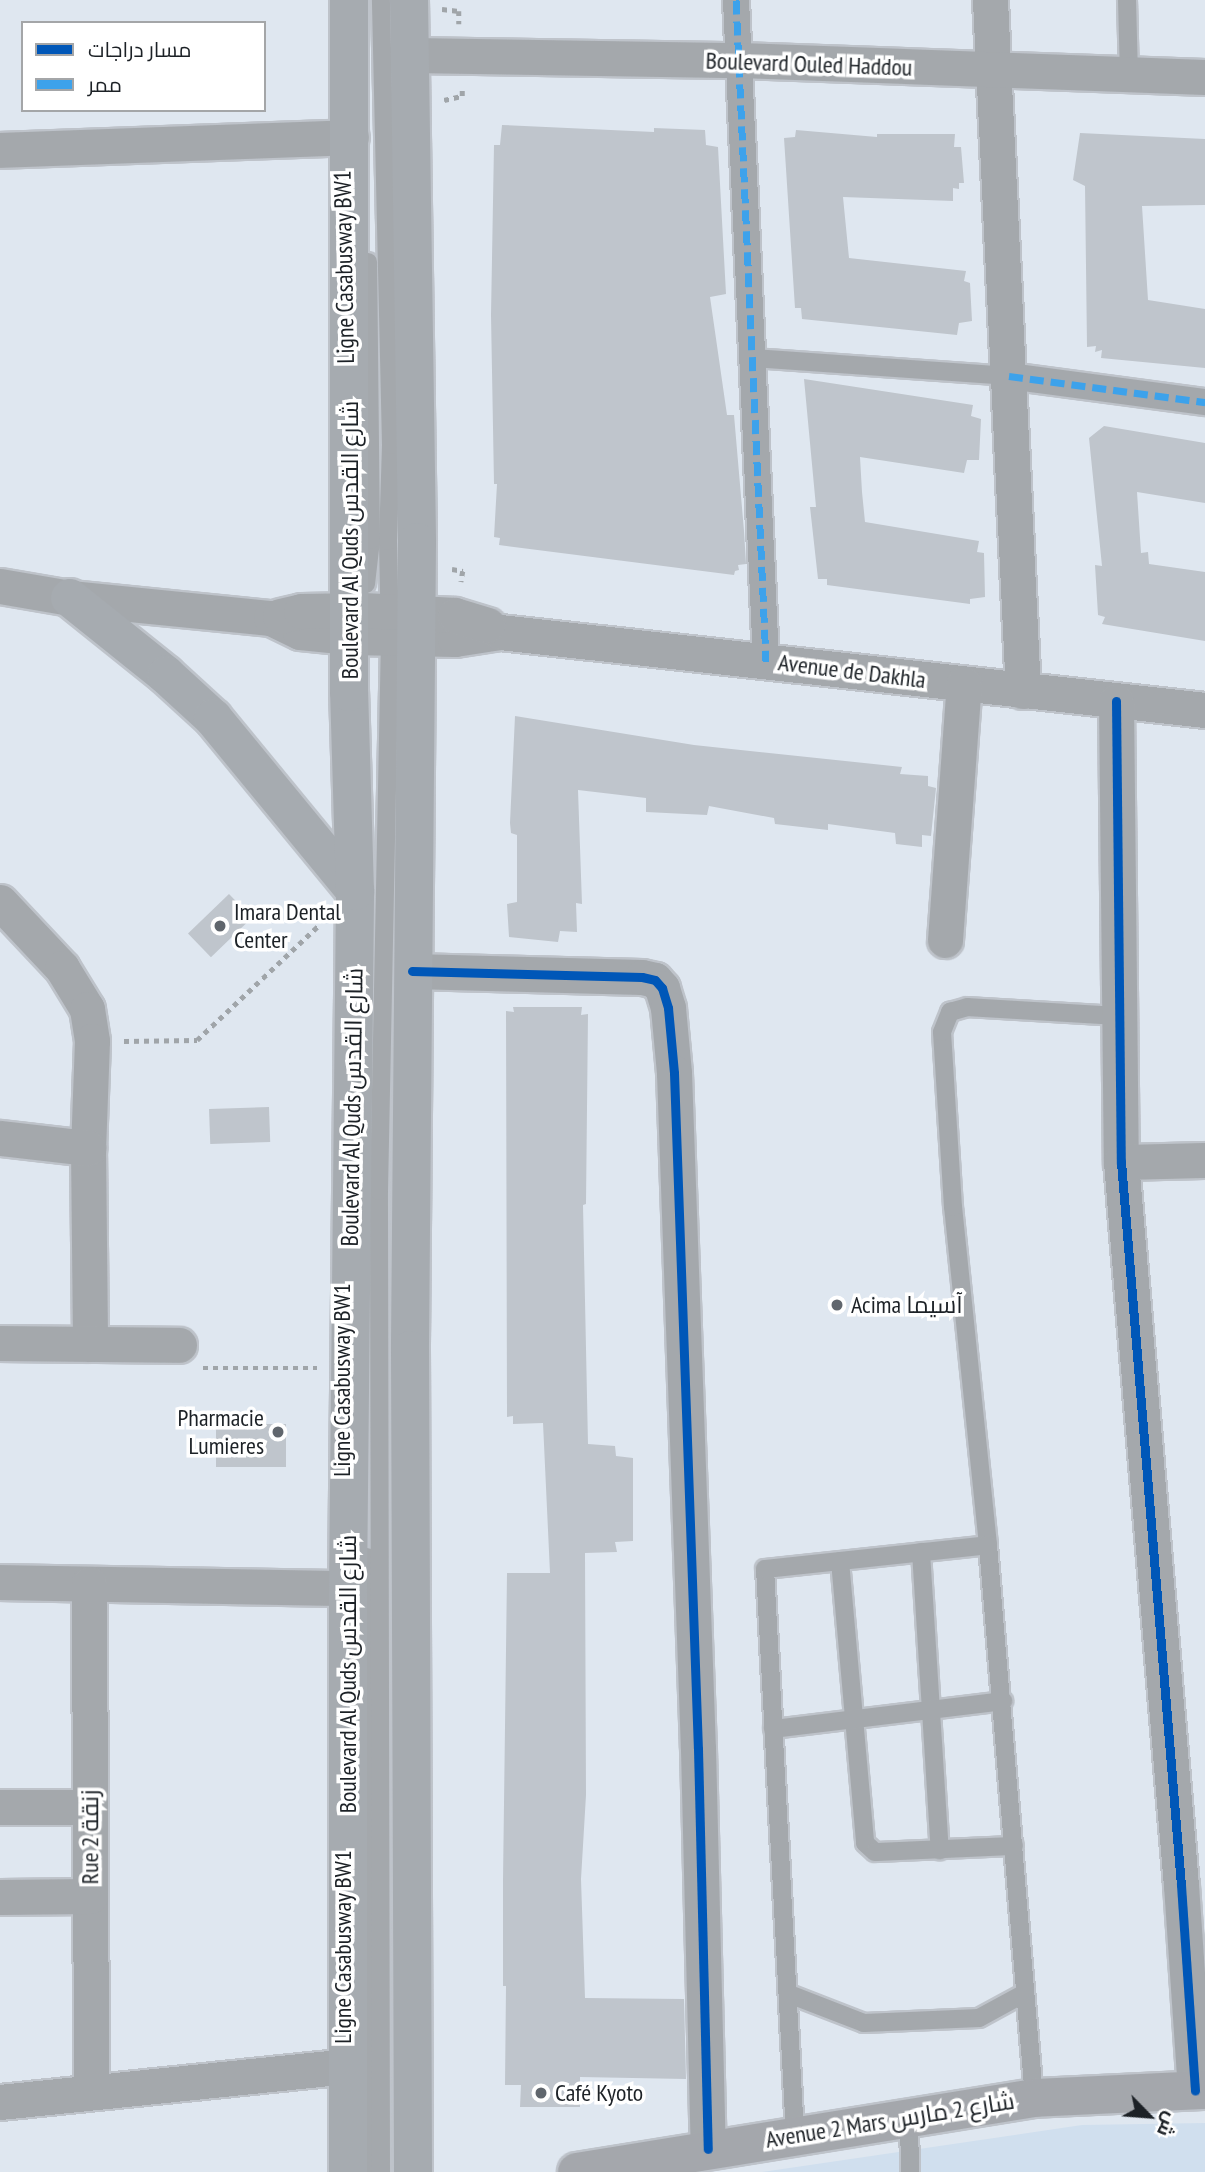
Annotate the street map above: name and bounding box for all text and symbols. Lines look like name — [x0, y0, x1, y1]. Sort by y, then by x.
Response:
legend — [21, 21, 266, 112]
text: مسار دراجات — [88, 36, 191, 63]
street label: Boulevard Ouled Haddou — [705, 46, 913, 82]
text: ممر — [88, 71, 122, 98]
street label: Ligne Casabusway BW1 — [328, 170, 360, 364]
street label: Boulevard Al Quds شارع القدس — [336, 400, 364, 680]
street label: Avenue de Dakhla — [777, 648, 927, 694]
place label: Imara Dental Center — [234, 898, 341, 954]
marker: Imara Dental Center — [212, 918, 228, 934]
street label: Boulevard Al Quds شارع القدس — [335, 967, 369, 1247]
street label: Ligne Casabusway BW1 — [328, 1283, 356, 1477]
place label: Acima آسيما — [851, 1291, 963, 1319]
marker: Acima آسيما — [829, 1297, 845, 1313]
place label: Pharmacie Lumieres — [178, 1404, 264, 1460]
marker: Pharmacie Lumieres — [270, 1424, 286, 1440]
street label: Boulevard Al Quds شارع القدس — [334, 1534, 362, 1814]
street label: Rue 2 زنقة — [76, 1790, 104, 1884]
street label: Ligne Casabusway BW1 — [329, 1850, 357, 2044]
place label: Café Kyoto — [555, 2079, 643, 2107]
north arrow — [1114, 2081, 1184, 2151]
marker: Café Kyoto — [533, 2085, 549, 2101]
street label: Avenue 2 Mars شارع 2 مارس — [763, 2086, 1017, 2154]
text: ش — [1152, 2109, 1184, 2141]

